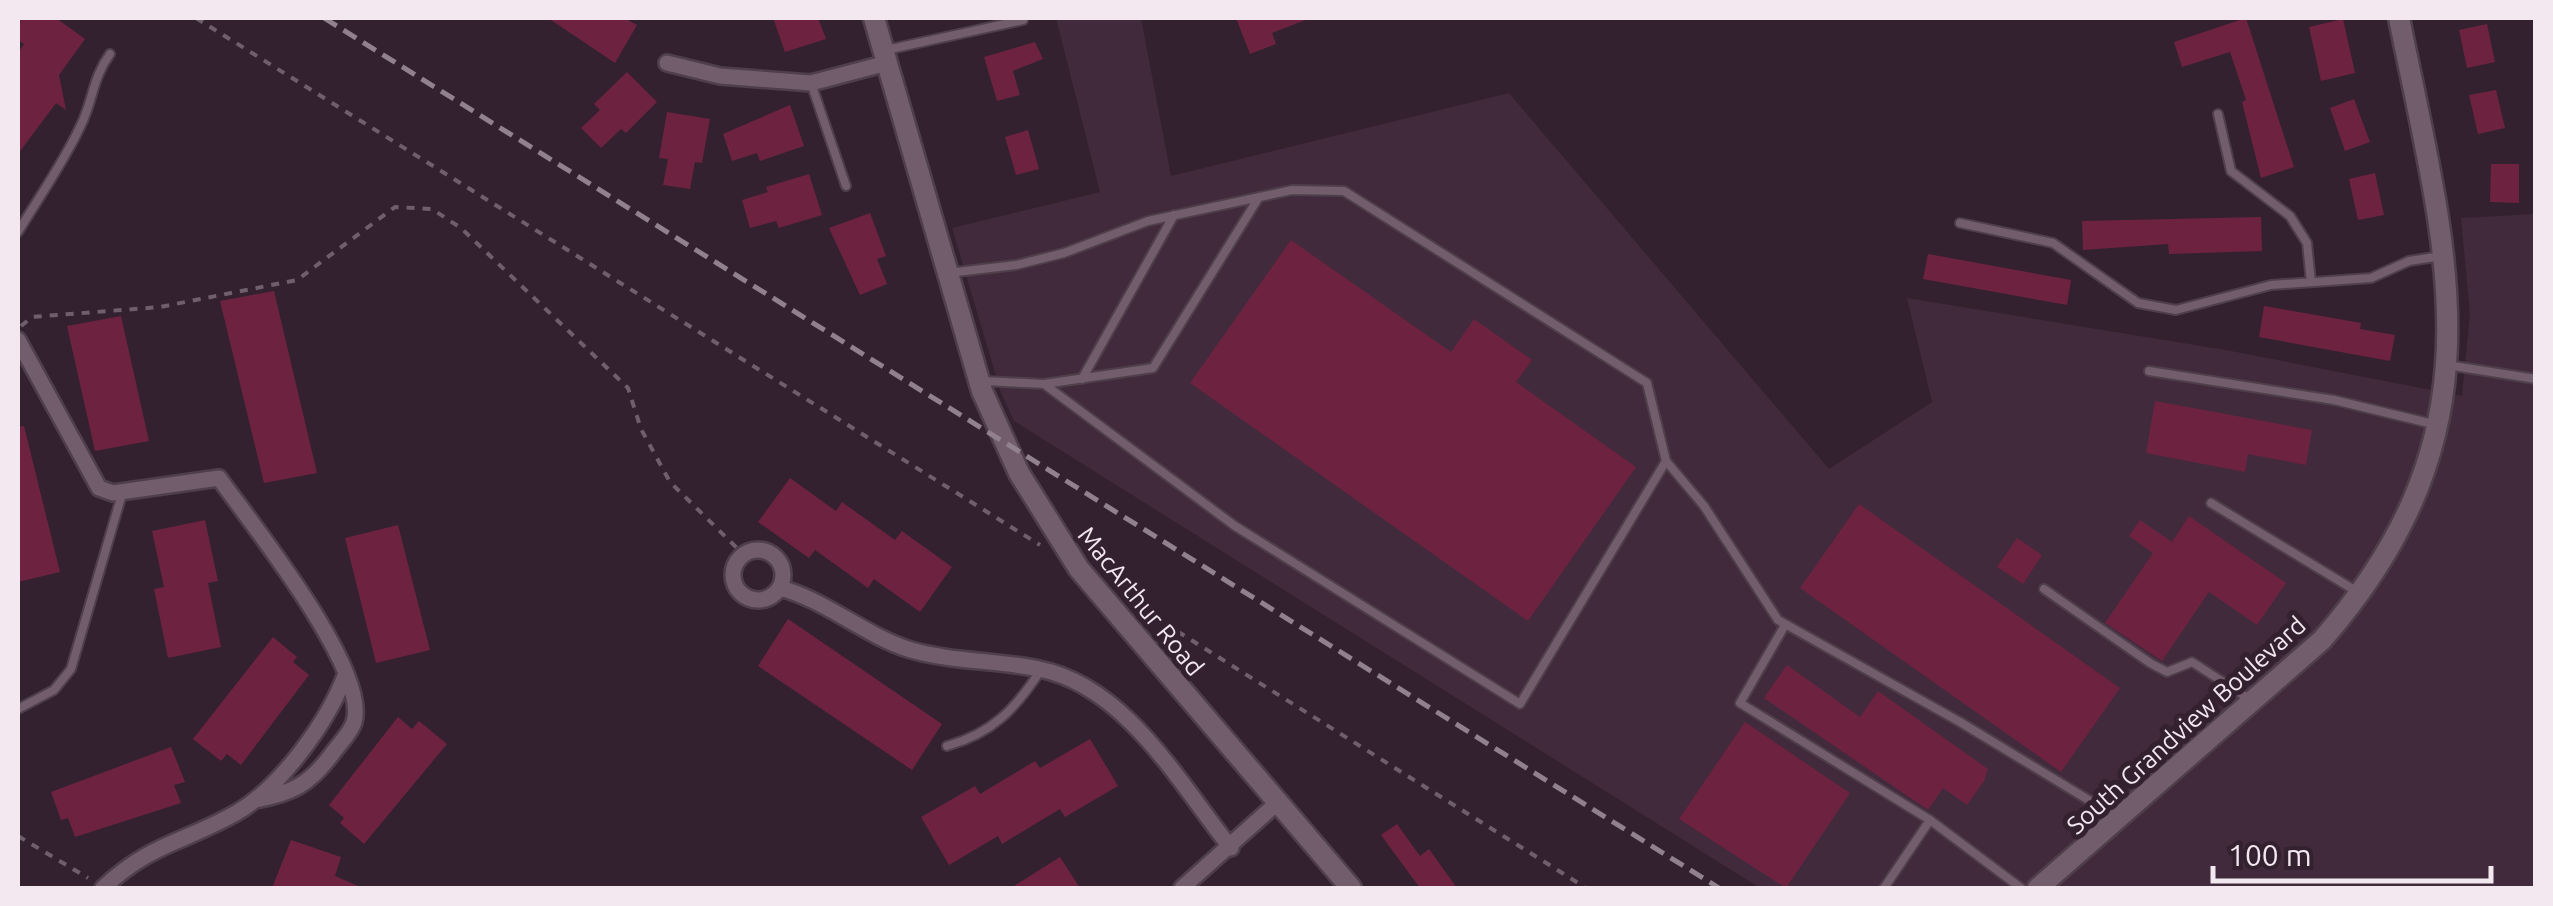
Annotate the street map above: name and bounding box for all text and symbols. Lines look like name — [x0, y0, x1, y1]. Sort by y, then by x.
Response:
street label: MacArthur Road — [1072, 521, 1210, 681]
street label: South Grandview Boulevard — [2061, 611, 2311, 839]
scale bar — [2213, 821, 2490, 883]
text: 100 m — [2228, 838, 2312, 872]

